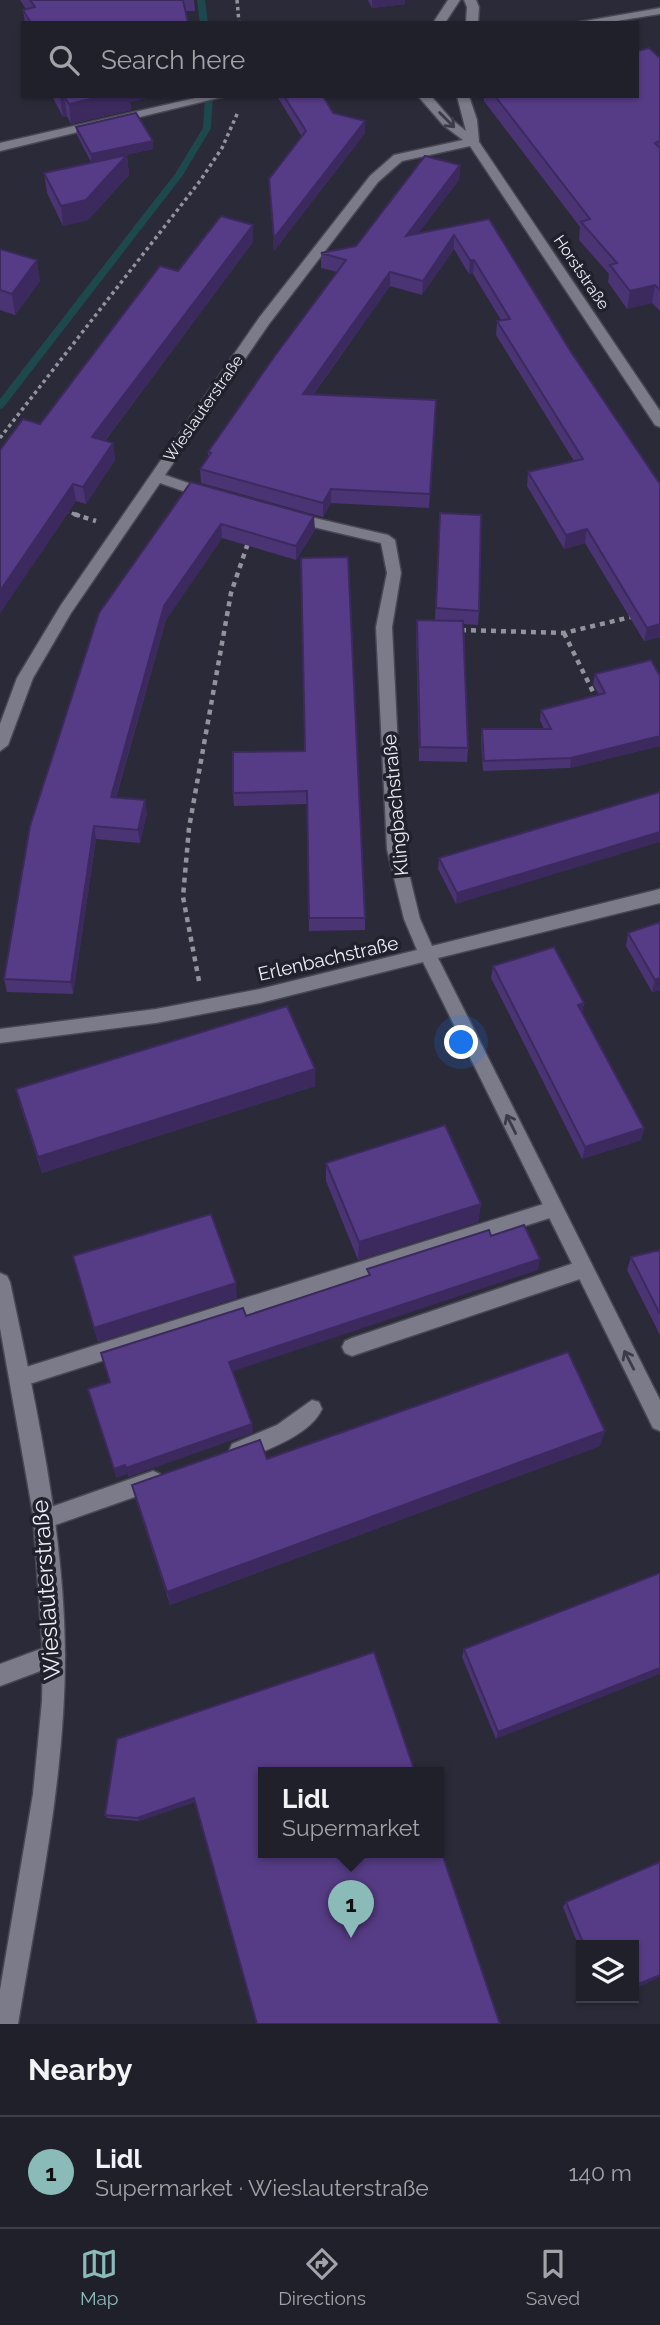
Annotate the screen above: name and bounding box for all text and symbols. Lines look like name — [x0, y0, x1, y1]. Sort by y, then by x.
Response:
search box — [21, 21, 639, 98]
icon: search — [45, 41, 83, 79]
text: Search here — [101, 45, 245, 75]
one-way arrow — [439, 112, 456, 129]
street label: Horststraße — [550, 232, 613, 313]
street label: Wieslauterstraße — [160, 351, 247, 465]
street label: Klingbachstraße — [378, 733, 412, 877]
street label: Erlenbachstraße — [256, 931, 400, 985]
your location — [444, 1025, 478, 1059]
one-way arrow — [504, 1114, 518, 1135]
one-way arrow — [622, 1351, 636, 1371]
street label: Wieslauterstraße — [26, 1499, 65, 1681]
popup — [258, 1767, 444, 1858]
text: Lidl — [282, 1784, 329, 1814]
text: Supermarket — [282, 1814, 420, 1841]
pin: 1 — [328, 1880, 374, 1938]
map controls — [576, 1940, 639, 2003]
button: layers — [576, 1940, 639, 2003]
text: Nearby — [28, 2052, 132, 2087]
text: Lidl — [95, 2144, 142, 2174]
text: 1 — [45, 2159, 57, 2186]
text: 140 m — [569, 2159, 632, 2186]
text: Supermarket · Wieslauterstraße — [95, 2174, 429, 2201]
tab: Map — [80, 2245, 119, 2309]
tab: Directions — [278, 2245, 366, 2309]
tab: Saved — [526, 2245, 580, 2309]

